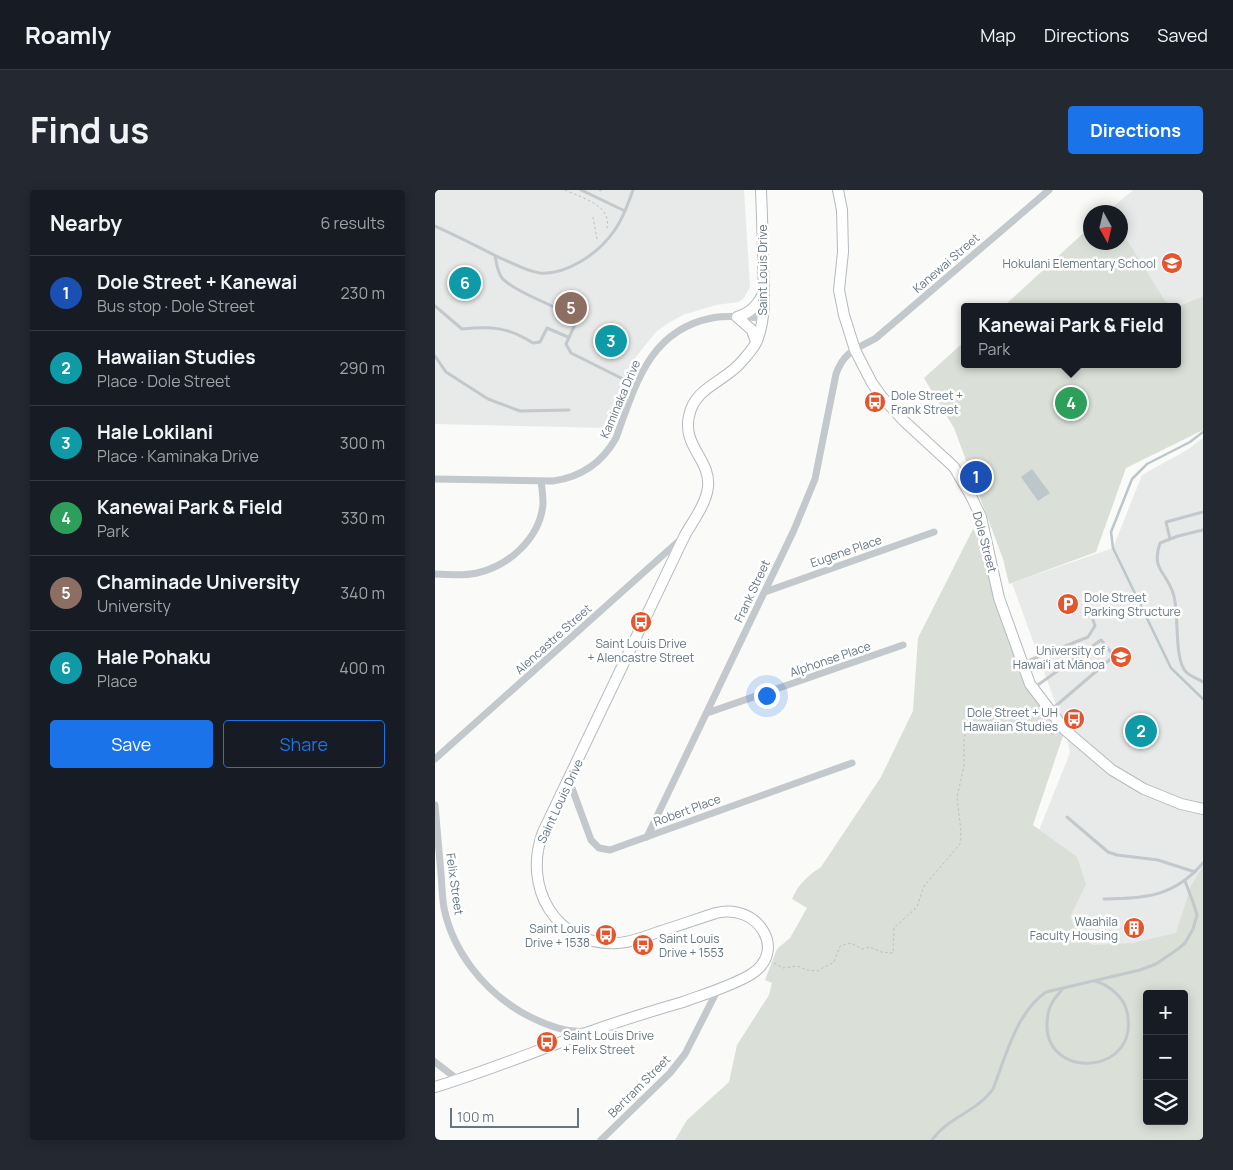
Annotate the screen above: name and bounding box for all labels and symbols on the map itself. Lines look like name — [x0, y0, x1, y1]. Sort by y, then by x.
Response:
north arrow — [1083, 205, 1128, 250]
street label: Saint Louis Drive — [754, 224, 771, 316]
street label: Kanewai Street — [909, 229, 983, 297]
school or university icon: Hokulani Elementary School — [1160, 251, 1184, 275]
place label: Hokulani Elementary School — [1003, 255, 1156, 272]
pin: 6 — [449, 264, 481, 302]
pin: 5 — [555, 289, 587, 327]
pin: 3 — [595, 322, 627, 360]
street label: Kaminaka Drive — [596, 357, 644, 441]
pin: 4 — [1055, 384, 1087, 422]
place label: Dole Street + Frank Street — [891, 387, 963, 418]
bus stop icon: Dole Street + Frank Street — [863, 390, 887, 414]
pin: 1 — [960, 458, 992, 496]
street label: Dole Street — [969, 510, 1001, 575]
street label: Eugene Place — [808, 531, 884, 571]
street label: Frank Street — [730, 557, 774, 625]
place label: Dole Street Parking Structure — [1084, 589, 1181, 620]
parking icon: Dole Street Parking Structure — [1056, 592, 1080, 616]
street label: Alencastre Street — [511, 600, 595, 678]
bus stop icon: Saint Louis Drive + Alencastre Street — [629, 610, 653, 634]
place label: Saint Louis Drive + Alencastre Street — [588, 635, 695, 666]
street label: Alphonse Place — [787, 637, 873, 681]
place label: University of Hawaiʻi at Mānoa — [1013, 642, 1106, 673]
school or university icon: University of Hawaiʻi at Mānoa — [1109, 645, 1133, 669]
your location — [754, 683, 780, 709]
place label: Dole Street + UH Hawaiian Studies — [963, 704, 1058, 735]
bus stop icon: Dole Street + UH Hawaiian Studies — [1062, 707, 1086, 731]
pin: 2 — [1125, 712, 1157, 750]
street label: Saint Louis Drive — [533, 756, 587, 846]
street label: Robert Place — [651, 790, 723, 830]
street label: Felix Street — [442, 852, 468, 916]
place label: Waahila Faculty Housing — [1030, 913, 1118, 944]
building icon: Waahila Faculty Housing — [1122, 916, 1146, 940]
place label: Saint Louis Drive + 1538 — [525, 920, 590, 951]
bus stop icon: Saint Louis Drive + 1538 — [594, 923, 618, 947]
place label: Saint Louis Drive + 1553 — [659, 930, 724, 961]
bus stop icon: Saint Louis Drive + 1553 — [631, 933, 655, 957]
place label: Saint Louis Drive + Felix Street — [563, 1027, 654, 1058]
bus stop icon: Saint Louis Drive + Felix Street — [535, 1030, 559, 1054]
street label: Bertram Street — [604, 1051, 674, 1121]
scale bar — [450, 1105, 579, 1128]

